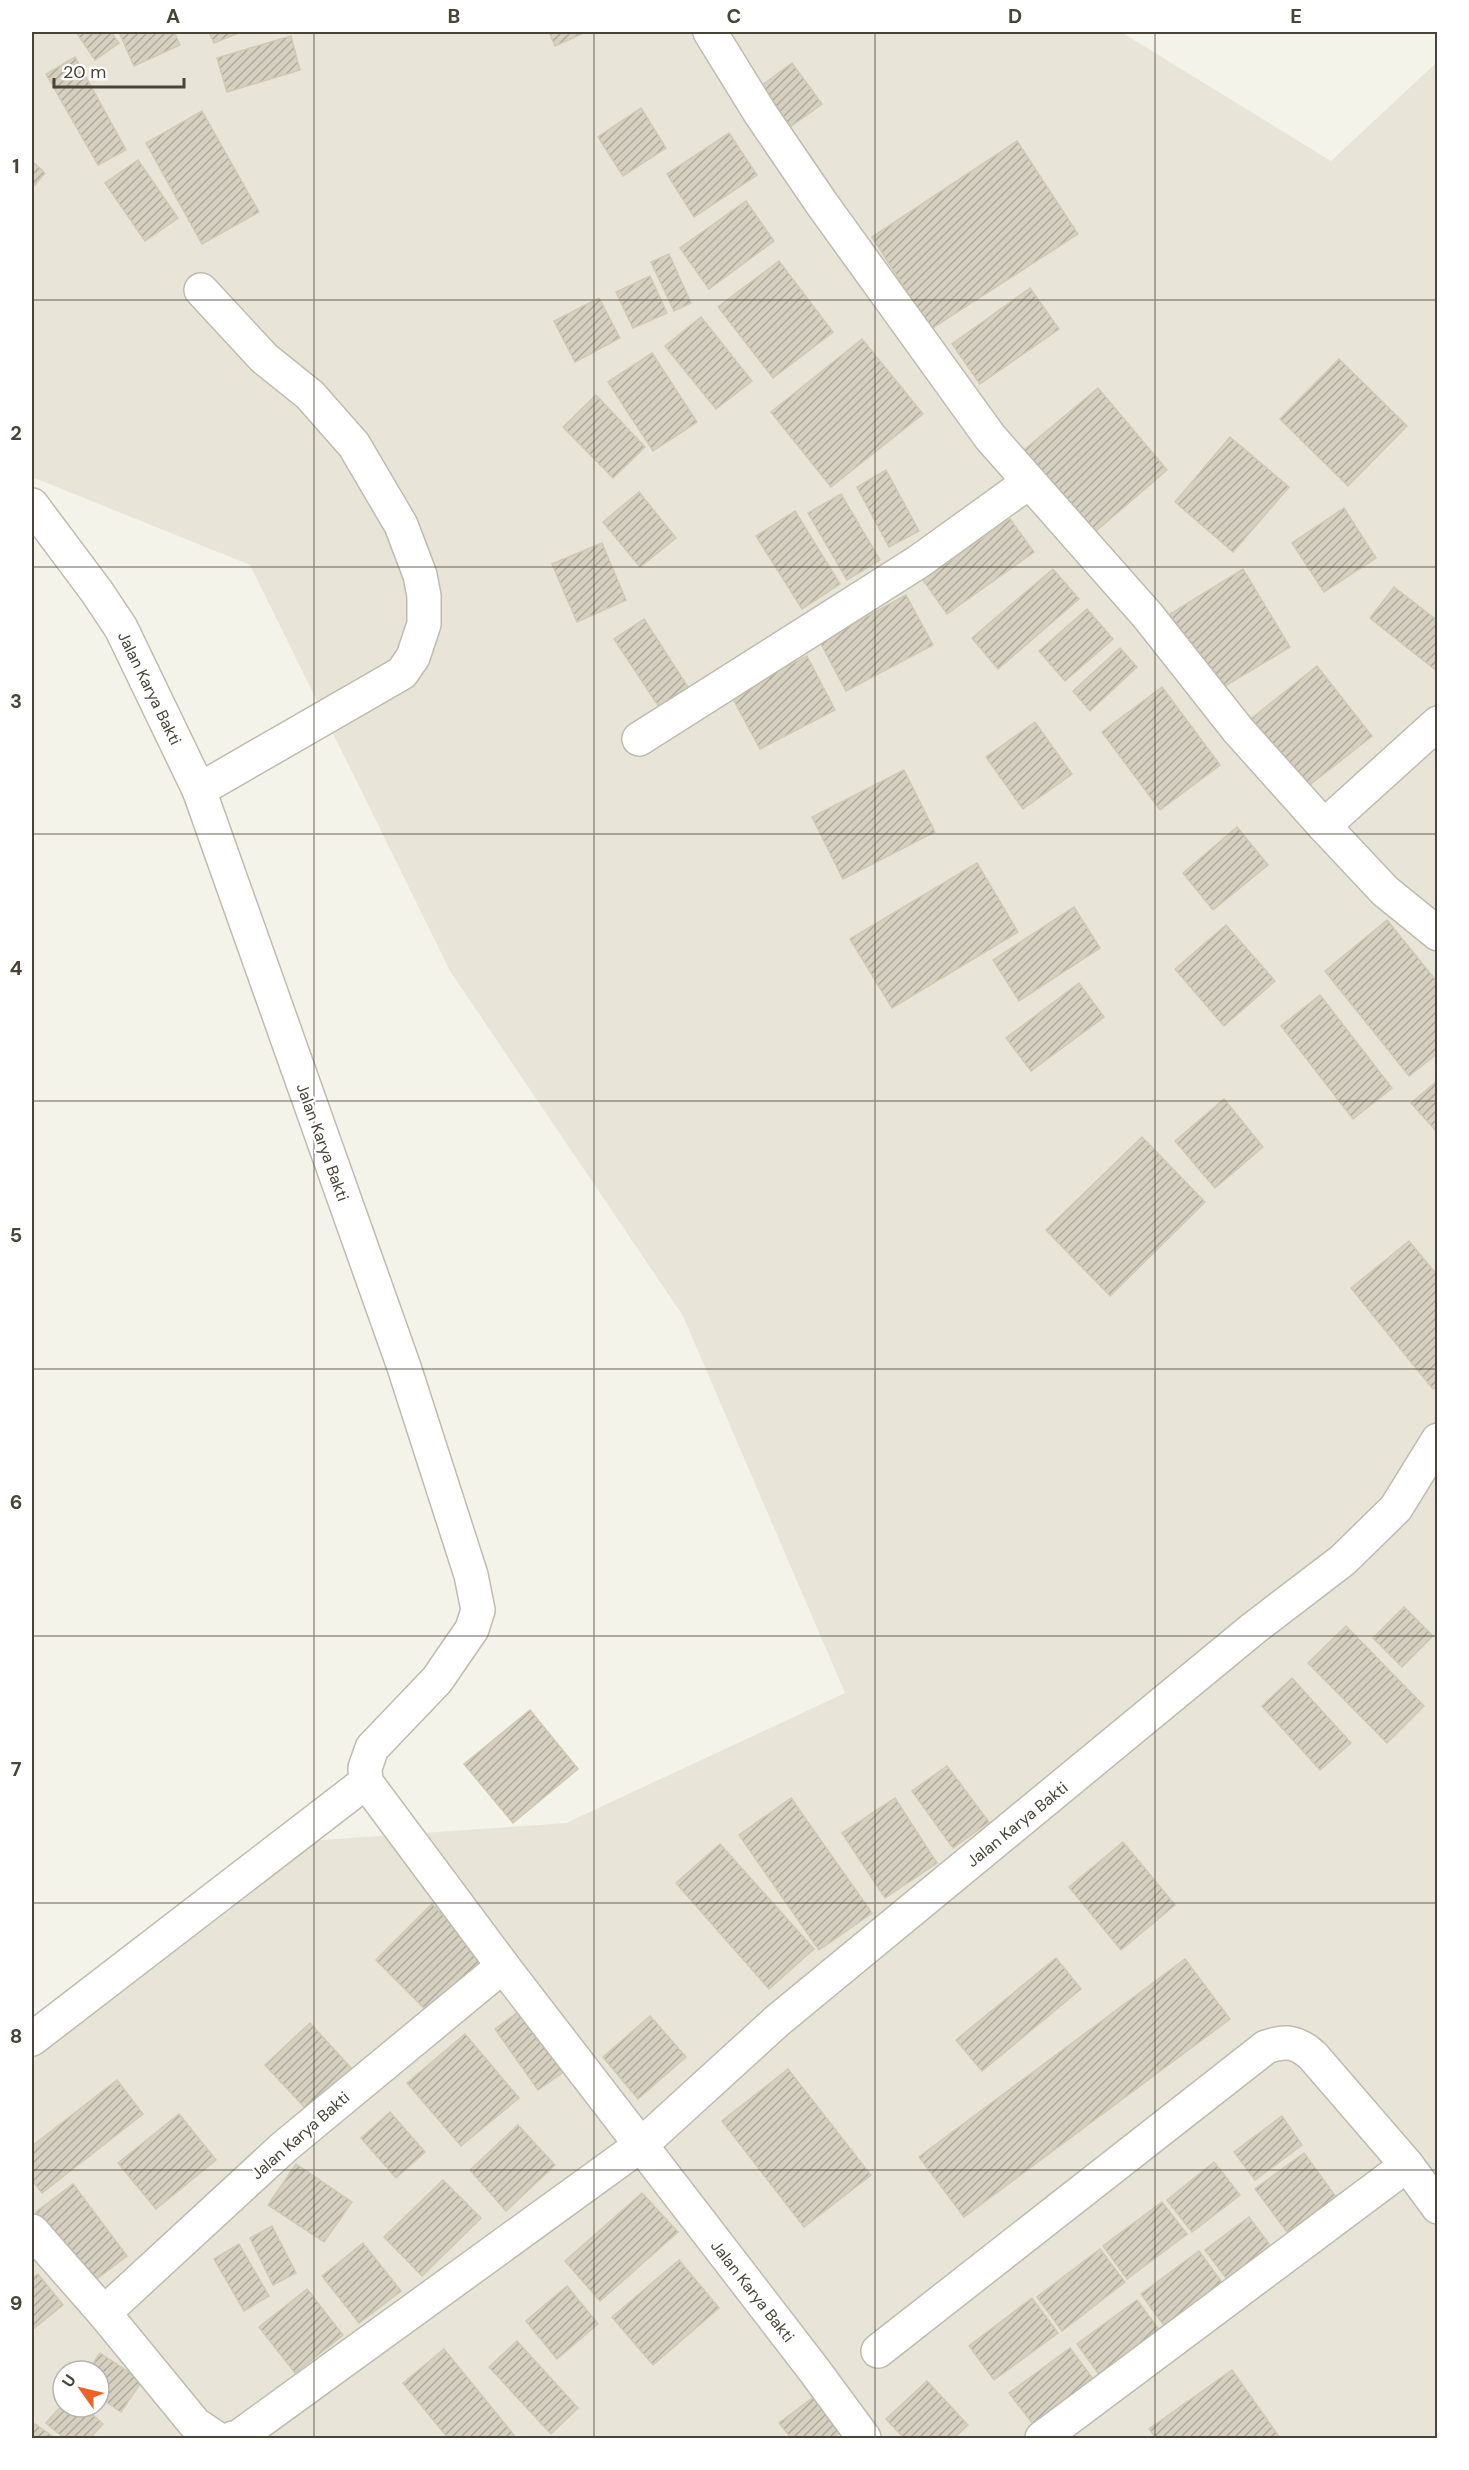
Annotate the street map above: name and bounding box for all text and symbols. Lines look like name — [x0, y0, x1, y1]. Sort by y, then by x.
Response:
text: A — [166, 3, 180, 29]
text: B — [448, 3, 460, 29]
text: C — [727, 3, 741, 29]
text: D — [1008, 3, 1022, 29]
text: E — [1290, 3, 1302, 29]
scale bar — [54, 51, 184, 89]
text: 20 m — [63, 60, 106, 84]
text: 1 — [12, 153, 20, 179]
text: 2 — [10, 420, 22, 446]
street label: Jalan Karya Bakti — [113, 628, 186, 749]
text: 3 — [10, 688, 22, 714]
text: 4 — [10, 955, 23, 981]
street label: Jalan Karya Bakti — [291, 1080, 354, 1204]
text: 5 — [10, 1222, 22, 1248]
text: 6 — [10, 1489, 22, 1515]
text: 7 — [11, 1756, 22, 1782]
street label: Jalan Karya Bakti — [963, 1777, 1072, 1872]
text: 8 — [10, 2023, 22, 2049]
street label: Jalan Karya Bakti — [247, 2087, 354, 2184]
street label: Jalan Karya Bakti — [706, 2236, 799, 2347]
text: 9 — [10, 2290, 22, 2316]
north arrow — [51, 2359, 111, 2419]
text: U — [57, 2370, 81, 2391]

